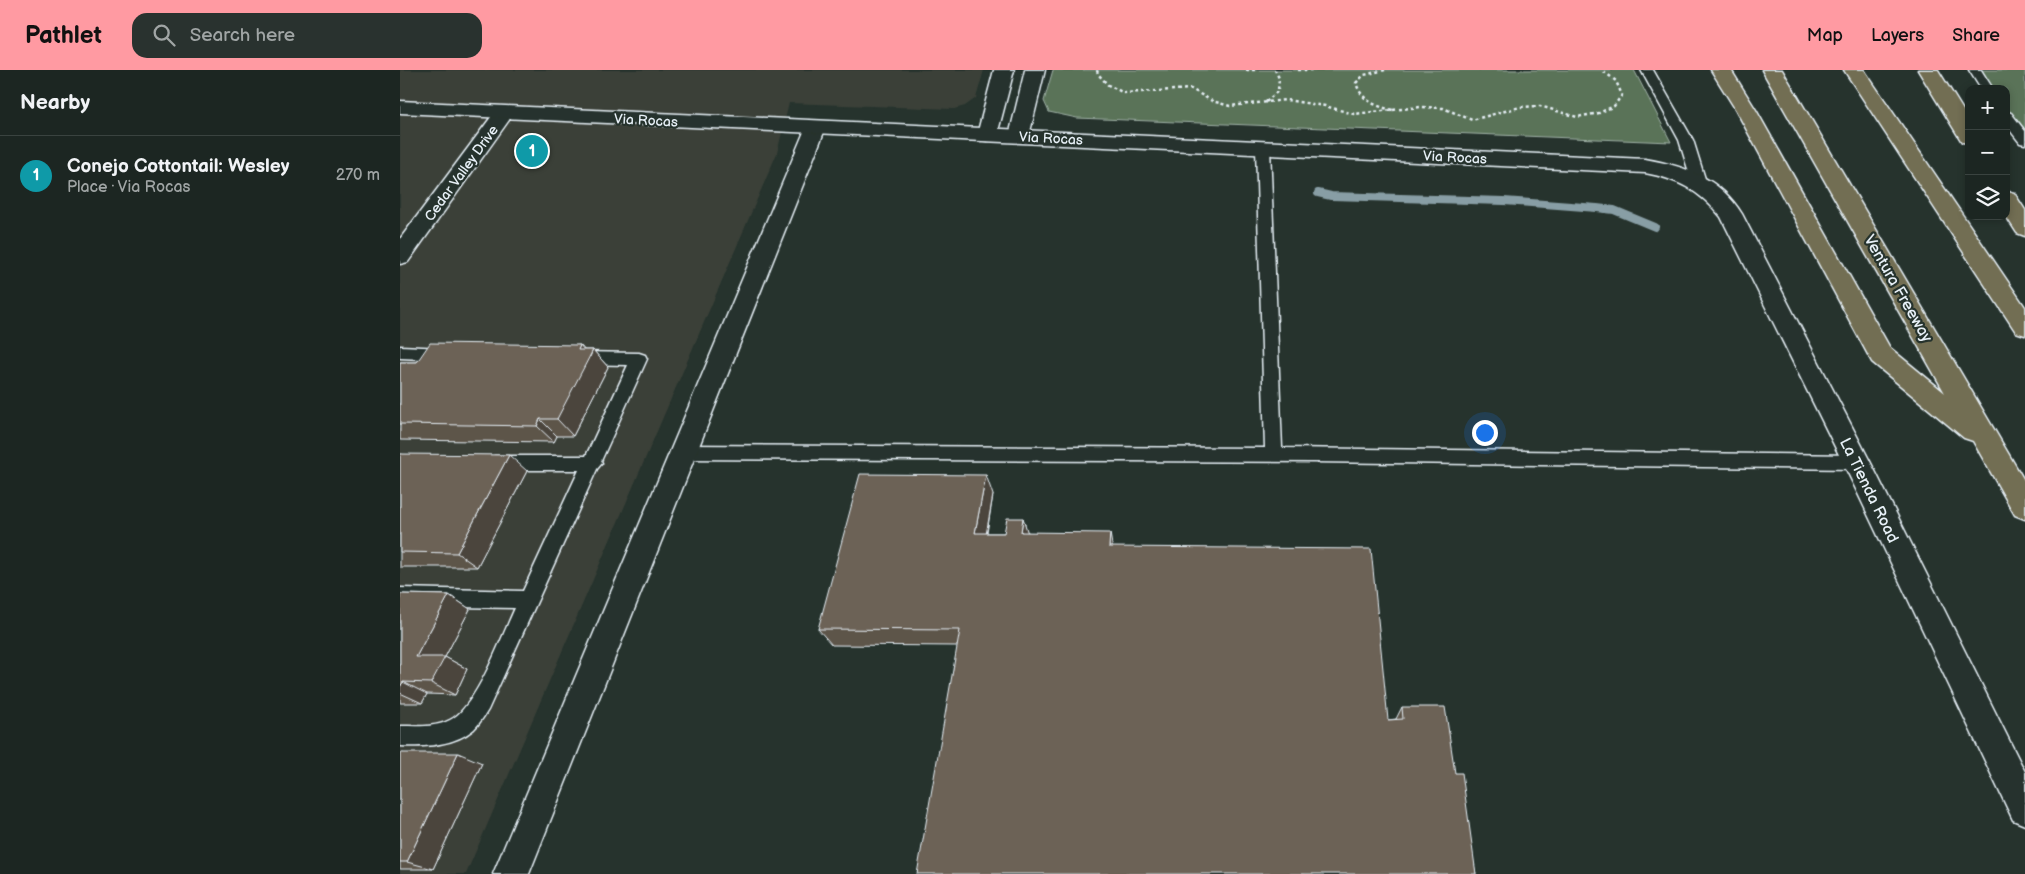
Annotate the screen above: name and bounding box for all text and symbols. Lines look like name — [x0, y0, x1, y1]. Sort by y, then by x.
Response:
search box — [132, 13, 482, 58]
text: Pathlet — [25, 21, 102, 50]
icon: search — [150, 21, 178, 49]
text: Search here — [190, 24, 295, 47]
text: Map — [1807, 25, 1843, 46]
text: Layers — [1871, 25, 1924, 46]
text: Share — [1952, 25, 2000, 46]
map controls — [1965, 85, 2010, 220]
button: + — [1965, 85, 2010, 130]
text: Nearby — [20, 90, 90, 115]
street label: Via Rocas — [614, 110, 678, 131]
street label: Cedar Valley Drive — [421, 122, 502, 225]
street label: Via Rocas — [1019, 128, 1083, 149]
button: − — [1965, 130, 2010, 175]
pin: 1 — [516, 132, 548, 170]
street label: Via Rocas — [1423, 147, 1487, 168]
text: Conejo Cottontail: Wesley — [67, 155, 289, 178]
text: 1 — [33, 166, 39, 185]
text: 270 m — [336, 166, 380, 185]
button: layers — [1965, 175, 2010, 220]
text: Place · Via Rocas — [67, 178, 191, 197]
street label: Ventura Freeway — [1859, 232, 1936, 346]
your location — [1472, 420, 1498, 446]
street label: La Tienda Road — [1835, 435, 1902, 546]

